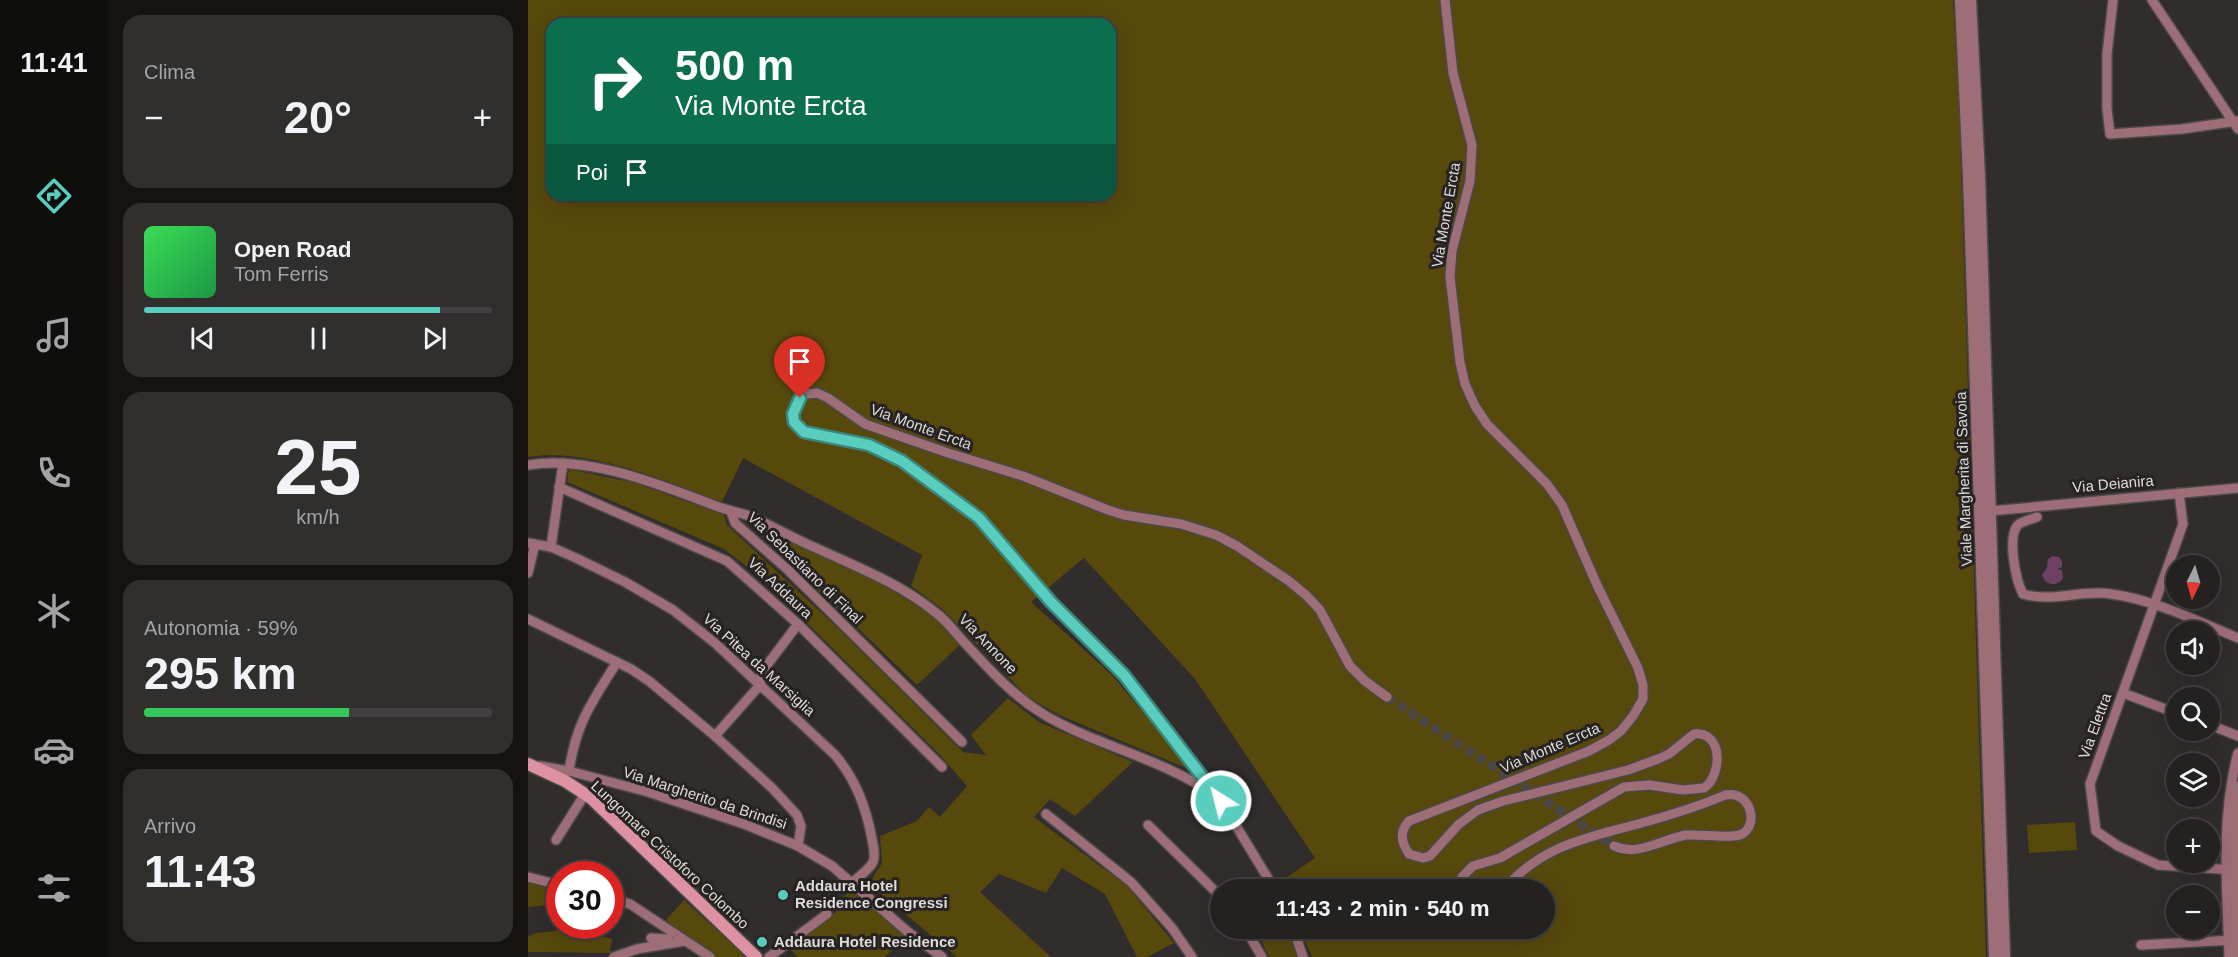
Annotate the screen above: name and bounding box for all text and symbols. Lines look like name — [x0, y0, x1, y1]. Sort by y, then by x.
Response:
icon: right — [576, 42, 654, 120]
text: 500 m — [675, 42, 794, 89]
text: 11:41 — [20, 48, 88, 78]
text: Clima — [144, 61, 195, 83]
text: Via Monte Ercta — [675, 91, 867, 121]
text: 20° — [284, 92, 352, 143]
text: − — [144, 99, 163, 136]
text: + — [473, 99, 492, 136]
icon: arrive — [620, 156, 653, 189]
text: Poi — [576, 160, 608, 185]
street label: Via Monte Ercta — [1428, 160, 1463, 269]
icon: directions — [33, 175, 75, 217]
text: Open Road — [234, 237, 351, 262]
text: Tom Ferris — [234, 263, 328, 285]
icon: music — [33, 314, 75, 356]
icon: previous — [186, 322, 219, 355]
icon: pause — [302, 322, 335, 355]
icon: next — [418, 322, 451, 355]
pin — [774, 336, 825, 398]
icon: arrive — [783, 345, 816, 378]
street label: Viale Margherita di Savoia — [1952, 391, 1975, 567]
street label: Via Monte Ercta — [868, 400, 975, 453]
text: 25 — [275, 423, 361, 511]
icon: phone — [33, 452, 75, 494]
street label: Via Deianira — [2072, 471, 2155, 496]
text: km/h — [296, 506, 340, 528]
street label: Via Sebastiano di Final — [744, 508, 866, 627]
street label: Via Addaura — [745, 554, 816, 622]
north arrow — [2166, 555, 2220, 609]
map controls — [2166, 555, 2220, 939]
icon: climate — [33, 590, 75, 632]
street label: Via Pitea da Marsiglia — [700, 610, 819, 720]
street label: Via Annone — [956, 610, 1021, 677]
text: Autonomia · 59% — [144, 617, 297, 639]
button: sound — [2166, 621, 2220, 675]
text: 295 km — [144, 648, 297, 699]
button: search — [2166, 687, 2220, 741]
street label: Via Elettra — [2075, 690, 2115, 761]
street label: Via Monte Ercta — [1497, 719, 1603, 776]
icon: car — [33, 729, 75, 771]
button: layers — [2166, 753, 2220, 807]
street label: Via Margherito da Brindisi — [621, 763, 789, 832]
position arrow — [1189, 769, 1253, 833]
street label: Lungomare Cristoforo Colombo — [588, 777, 753, 932]
text: Arrivo — [144, 815, 196, 837]
button: + — [2166, 819, 2220, 873]
text: 11:43 — [144, 846, 257, 897]
speed limit sign: 30 — [546, 861, 624, 939]
icon: filters — [33, 867, 75, 909]
place label: Addaura Hotel Residence Congressi — [795, 877, 948, 911]
button: − — [2166, 885, 2220, 939]
marker: Addaura Hotel Residence Congressi — [776, 888, 790, 902]
text: 11:43 · 2 min · 540 m — [1276, 896, 1490, 921]
place label: Addaura Hotel Residence — [774, 933, 956, 950]
marker: Addaura Hotel Residence — [755, 935, 769, 949]

